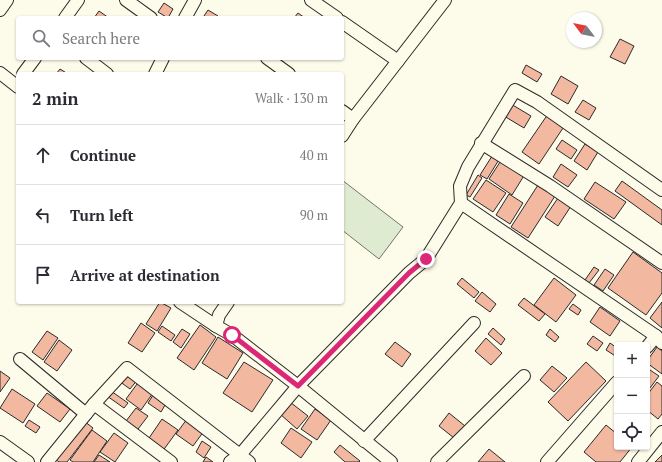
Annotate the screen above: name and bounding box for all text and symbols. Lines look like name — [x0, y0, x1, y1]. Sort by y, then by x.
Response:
north arrow — [566, 12, 602, 48]
search box — [16, 16, 344, 60]
icon: search — [30, 27, 52, 49]
text: Search here — [62, 28, 140, 48]
text: 2 min — [32, 87, 79, 110]
text: Walk · 130 m — [255, 89, 328, 107]
icon: ahead — [32, 144, 54, 166]
text: Continue — [70, 145, 136, 165]
text: 40 m — [300, 146, 328, 164]
icon: left — [32, 204, 54, 226]
text: Turn left — [70, 205, 134, 225]
text: 90 m — [300, 206, 328, 224]
route end — [417, 250, 435, 268]
icon: arrive — [32, 264, 54, 286]
text: Arrive at destination — [70, 265, 220, 285]
route start — [223, 326, 241, 344]
map controls — [614, 342, 650, 450]
button: + — [614, 342, 650, 378]
button: − — [614, 378, 650, 414]
button: locate — [614, 414, 650, 450]

